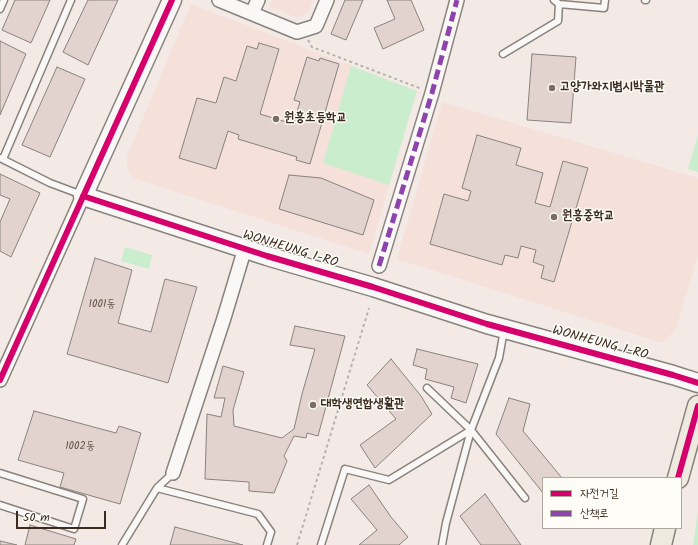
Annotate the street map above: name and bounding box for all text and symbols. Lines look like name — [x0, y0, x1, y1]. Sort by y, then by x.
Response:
place label: 고양가와지볍시박물관 — [560, 80, 665, 96]
marker: 고양가와지볍시박물관 — [547, 83, 557, 93]
place label: 원흥초등학교 — [284, 111, 347, 127]
marker: 원흥초등학교 — [271, 114, 281, 124]
place label: 원흥중학교 — [562, 209, 614, 225]
marker: 원흥중학교 — [549, 212, 559, 222]
street label: WONHEUNG 1-RO — [241, 228, 339, 272]
house number: 1001동 — [89, 298, 115, 312]
street label: WONHEUNG 1-RO — [550, 324, 650, 364]
place label: 대학생연합생활관 — [321, 397, 405, 413]
marker: 대학생연합생활관 — [308, 400, 318, 410]
house number: 1002동 — [65, 440, 95, 454]
legend — [542, 477, 682, 529]
text: 자전거길 — [580, 484, 619, 503]
scale bar — [18, 503, 108, 529]
text: 산책로 — [580, 504, 609, 523]
text: 50 m — [23, 508, 50, 527]

